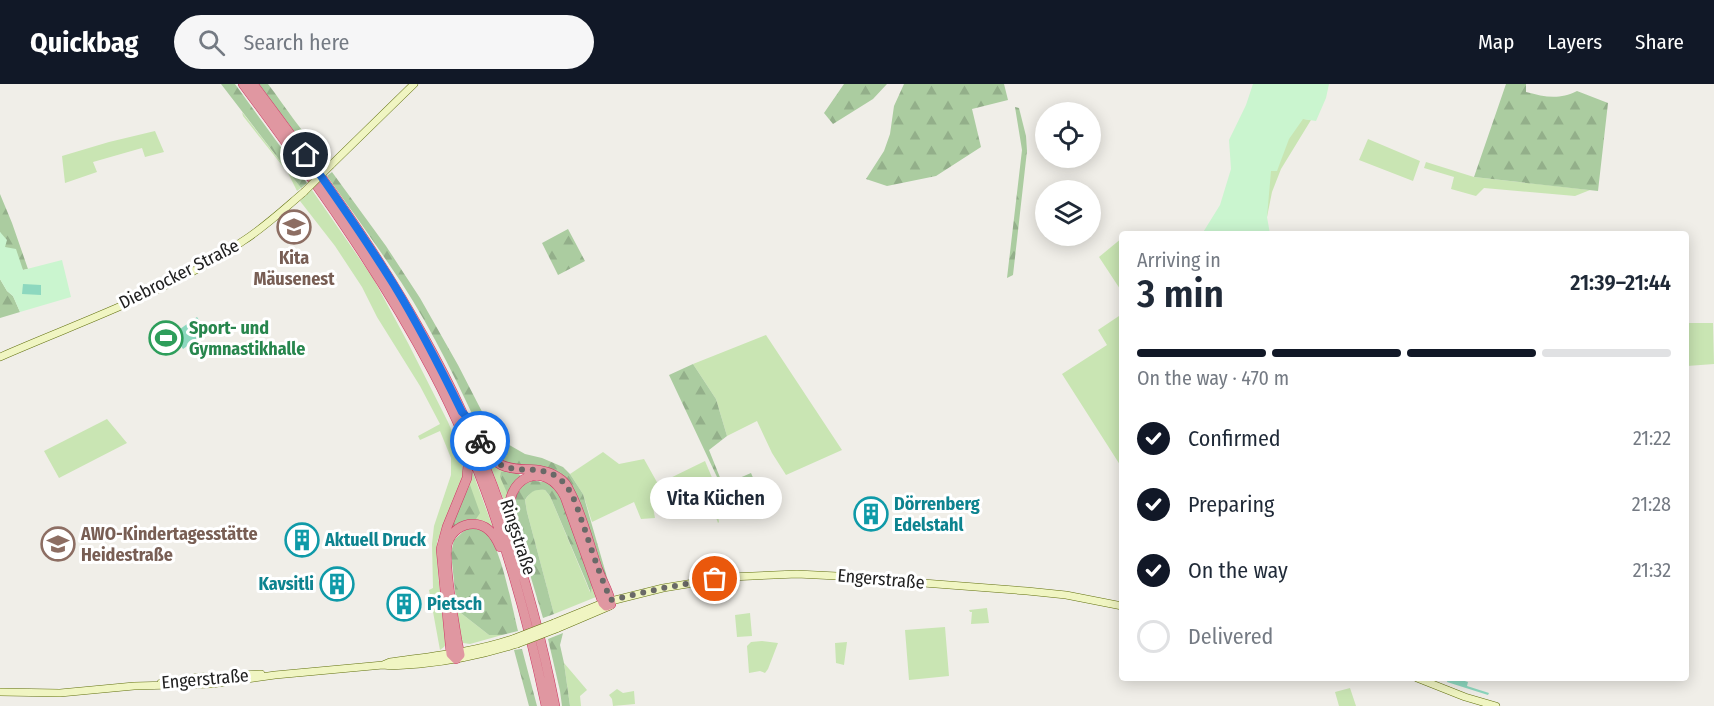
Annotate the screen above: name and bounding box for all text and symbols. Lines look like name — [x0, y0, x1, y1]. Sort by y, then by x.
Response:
search box — [174, 15, 594, 69]
text: Quickbag — [30, 26, 138, 59]
icon: search — [195, 26, 228, 59]
text: Search here — [243, 29, 349, 56]
text: Map — [1478, 29, 1514, 55]
text: Layers — [1547, 29, 1602, 55]
text: Share — [1635, 29, 1684, 55]
map controls — [1035, 102, 1101, 246]
button: locate — [1035, 102, 1101, 168]
pin — [280, 129, 331, 180]
icon: home — [289, 138, 322, 171]
button: layers — [1035, 180, 1101, 246]
school or university icon: Kita Mäusenest — [276, 209, 312, 245]
street label: Diebrocker Straße — [115, 234, 243, 314]
place label: Kita Mäusenest — [253, 247, 335, 290]
text: Arriving in — [1137, 248, 1221, 272]
text: 21:39–21:44 — [1570, 269, 1671, 296]
text: 3 min — [1137, 271, 1224, 317]
place label: Sport- und Gymnastikhalle — [189, 317, 305, 360]
sports icon: Sport- und Gymnastikhalle — [148, 320, 184, 356]
text: On the way · 470 m — [1137, 366, 1289, 390]
courier — [450, 411, 510, 471]
icon: check — [1137, 422, 1170, 455]
icon: bike — [464, 425, 497, 458]
text: Confirmed — [1188, 425, 1281, 452]
text: 21:22 — [1633, 426, 1671, 450]
callout: Vita Küchen — [649, 477, 781, 519]
text: Vita Küchen — [667, 486, 765, 510]
icon: check — [1137, 488, 1170, 521]
text: Preparing — [1188, 491, 1274, 518]
text: 21:28 — [1632, 492, 1671, 516]
place label: Dörrenberg Edelstahl — [894, 493, 980, 536]
street label: Ringstraße — [495, 496, 541, 578]
building icon: Dörrenberg Edelstahl — [853, 496, 889, 532]
building icon: Aktuell Druck — [284, 522, 320, 558]
place label: AWO-Kindertagesstätte Heidestraße — [80, 523, 258, 566]
school or university icon: AWO-Kindertagesstätte Heidestraße — [40, 526, 76, 562]
place label: Aktuell Druck — [324, 529, 427, 551]
pin — [689, 553, 740, 604]
icon: check — [1137, 554, 1170, 587]
text: On the way — [1188, 557, 1288, 584]
text: 21:32 — [1633, 558, 1671, 582]
icon: bag — [698, 562, 731, 595]
street label: Engerstraße — [836, 564, 926, 594]
building icon: Kavsitli — [319, 566, 355, 602]
place label: Kavsitli — [258, 573, 314, 595]
building icon: Pietsch — [386, 586, 422, 622]
place label: Pietsch — [427, 593, 482, 615]
text: Delivered — [1188, 623, 1273, 650]
street label: Engerstraße — [160, 664, 250, 694]

